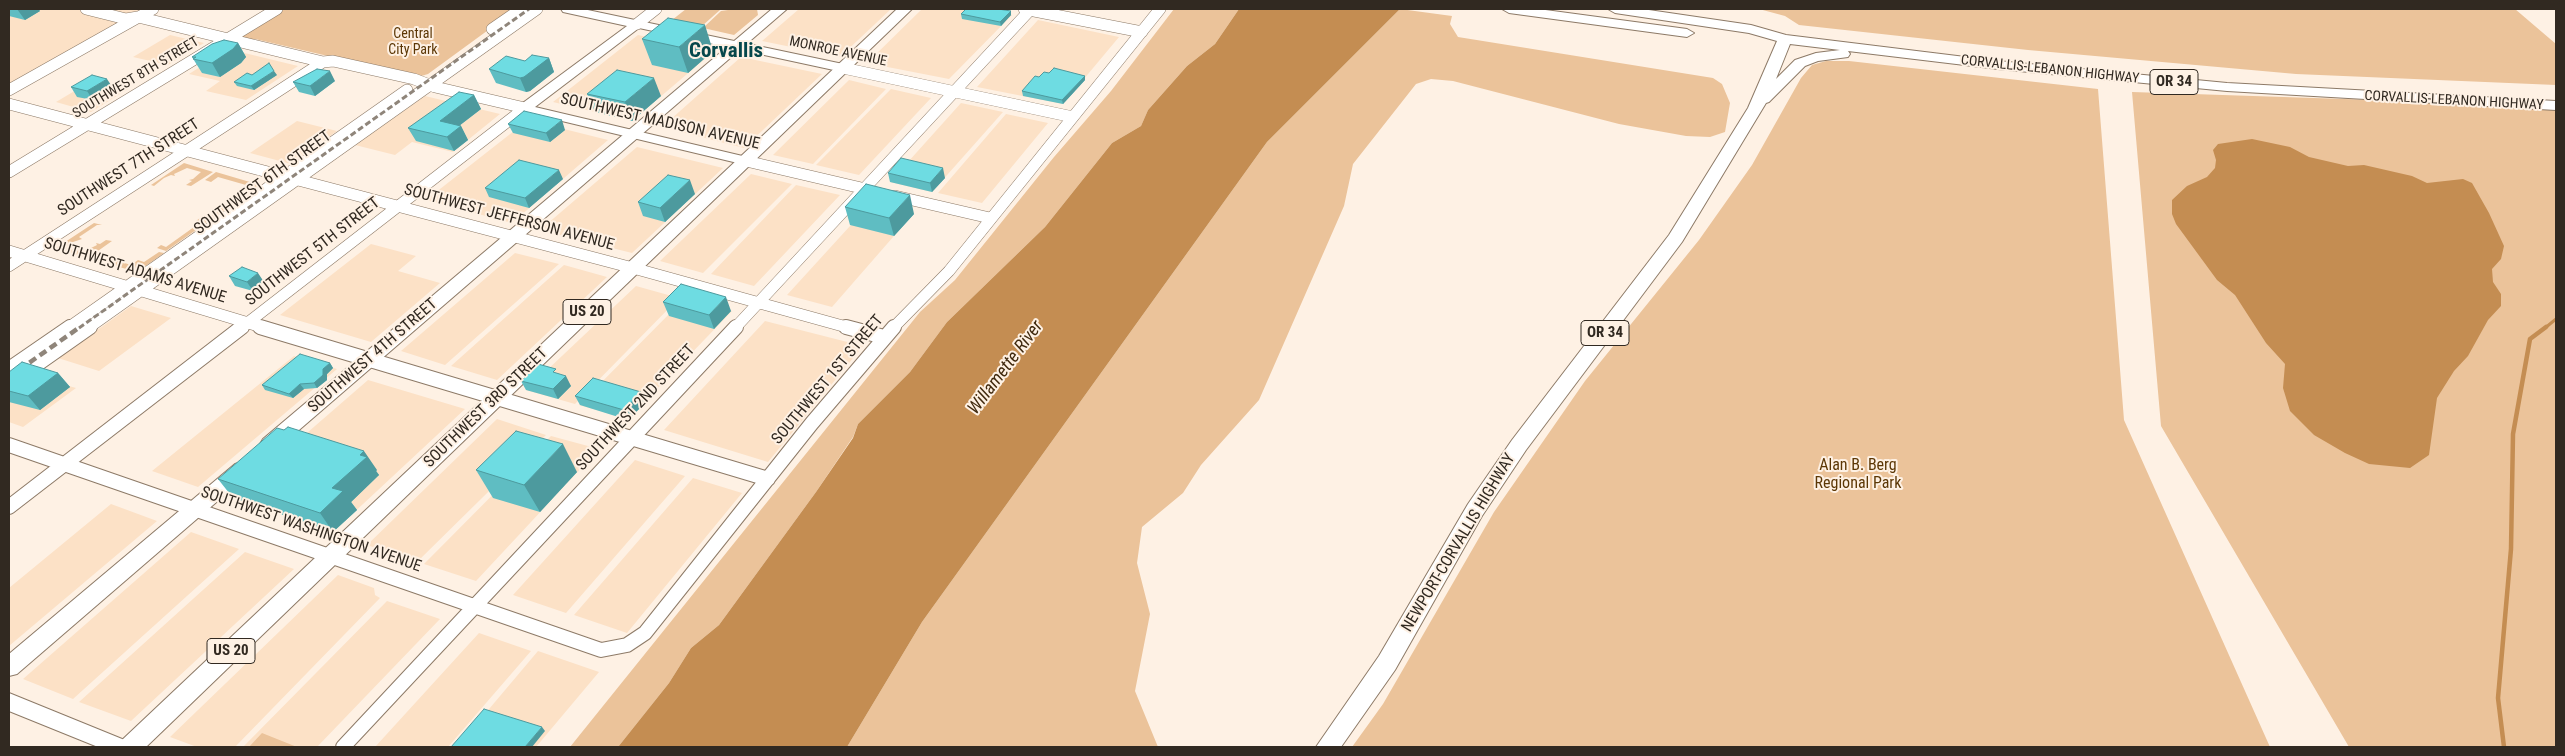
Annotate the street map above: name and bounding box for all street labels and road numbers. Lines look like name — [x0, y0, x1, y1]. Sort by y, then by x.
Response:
street label: MONROE AVENUE — [788, 33, 888, 71]
street label: SOUTHWEST 8TH STREET — [70, 34, 202, 122]
street label: CORVALLIS-LEBANON HIGHWAY — [1960, 52, 2140, 88]
road number: OR 34 — [2150, 70, 2198, 94]
street label: CORVALLIS-LEBANON HIGHWAY — [2364, 88, 2544, 114]
street label: SOUTHWEST MADISON AVENUE — [558, 90, 762, 154]
street label: SOUTHWEST 7TH STREET — [55, 115, 203, 221]
street label: SOUTHWEST 6TH STREET — [191, 127, 335, 239]
street label: SOUTHWEST JEFFERSON AVENUE — [402, 181, 616, 255]
street label: SOUTHWEST 5TH STREET — [242, 194, 384, 310]
street label: SOUTHWEST ADAMS AVENUE — [42, 234, 228, 308]
street label: SOUTHWEST 4TH STREET — [304, 295, 442, 417]
road number: US 20 — [563, 300, 611, 324]
street label: SOUTHWEST 1ST STREET — [768, 311, 888, 449]
road number: OR 34 — [1581, 320, 1629, 346]
street label: SOUTHWEST 2ND STREET — [572, 341, 700, 475]
street label: SOUTHWEST 3RD STREET — [420, 344, 552, 472]
street label: NEWPORT-CORVALLIS HIGHWAY — [1398, 450, 1520, 636]
street label: SOUTHWEST WASHINGTON AVENUE — [198, 483, 424, 577]
road number: US 20 — [207, 638, 255, 664]

